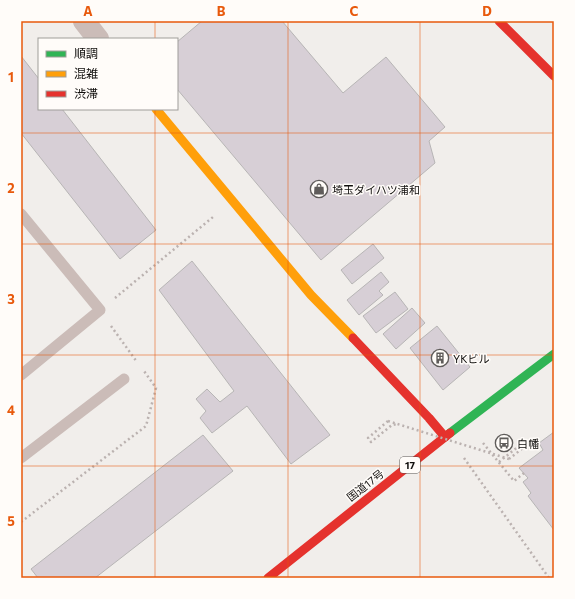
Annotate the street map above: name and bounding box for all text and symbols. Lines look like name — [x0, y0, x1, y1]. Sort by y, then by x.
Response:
text: A — [83, 3, 93, 19]
text: B — [217, 3, 226, 19]
text: C — [350, 3, 359, 19]
text: D — [482, 3, 492, 19]
legend — [38, 38, 178, 110]
text: 順調 — [74, 46, 98, 60]
text: 混雑 — [74, 66, 98, 80]
text: 1 — [8, 69, 14, 85]
text: 渋滞 — [74, 86, 98, 100]
shop icon: 埼玉ダイハツ浦和 — [309, 179, 329, 199]
text: 2 — [7, 180, 15, 196]
place label: 埼玉ダイハツ浦和 — [332, 183, 420, 196]
text: 3 — [7, 291, 15, 307]
building icon: YKビル — [430, 348, 450, 368]
place label: YKビル — [453, 352, 490, 365]
text: 4 — [7, 402, 15, 418]
bus stop icon: 白幡 — [494, 433, 514, 453]
place label: 白幡 — [517, 437, 539, 450]
road number: 17 — [400, 457, 420, 473]
street label: 国道17号 — [344, 466, 386, 504]
text: 5 — [7, 513, 15, 529]

